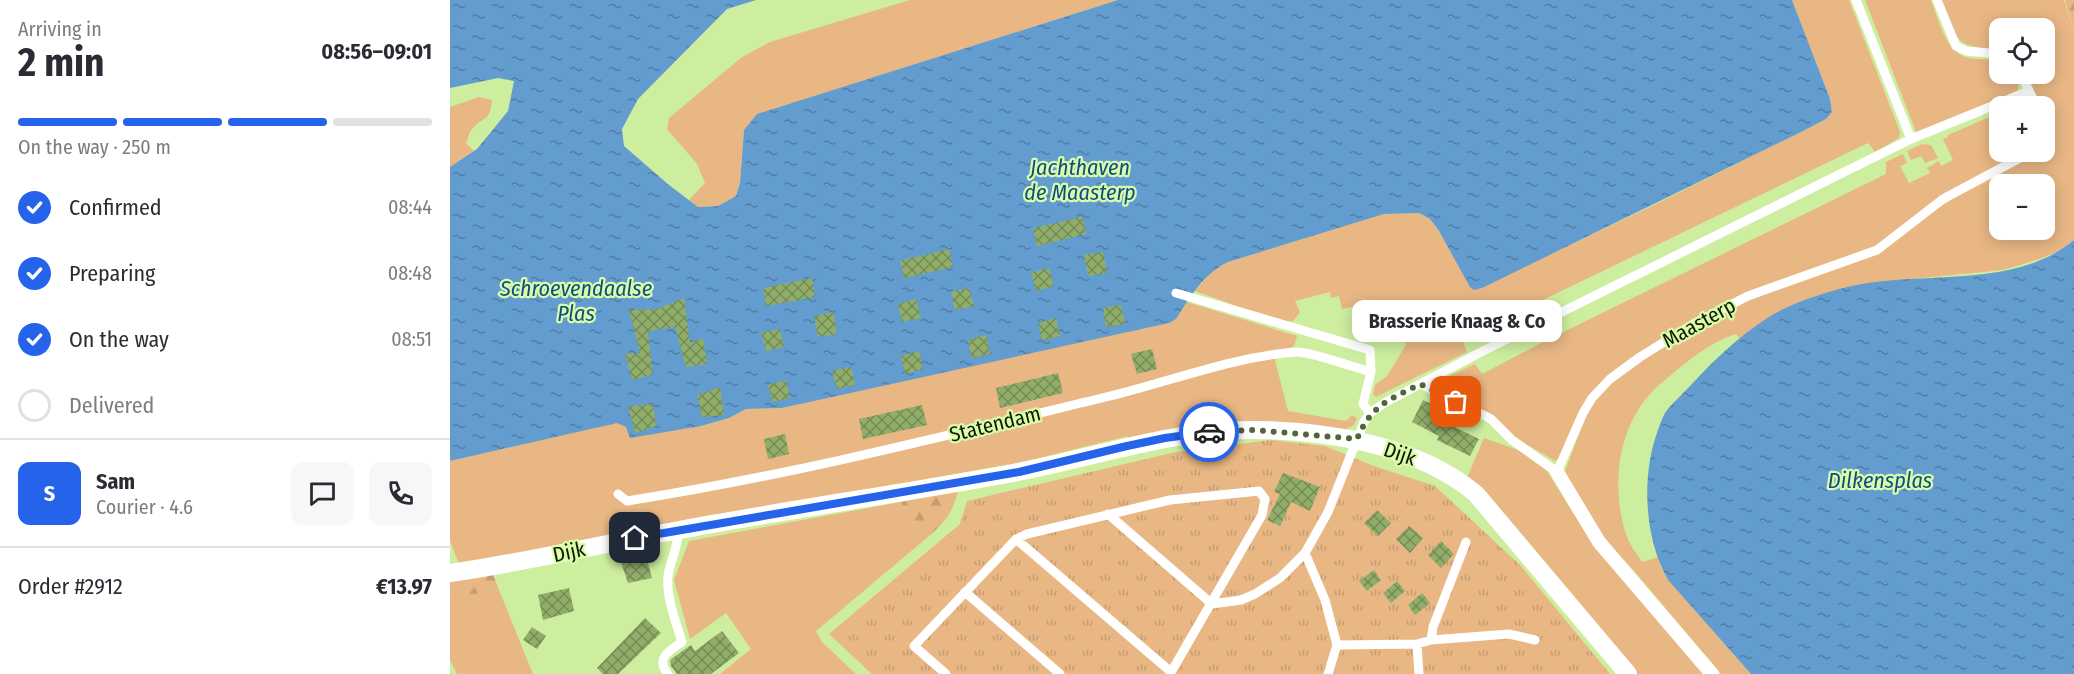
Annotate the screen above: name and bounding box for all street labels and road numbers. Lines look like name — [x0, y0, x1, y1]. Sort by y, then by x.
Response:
street label: Maasterp — [1658, 292, 1740, 354]
street label: Statendam — [947, 400, 1043, 448]
street label: Dijk — [1380, 436, 1420, 472]
street label: Dijk — [550, 536, 588, 568]

